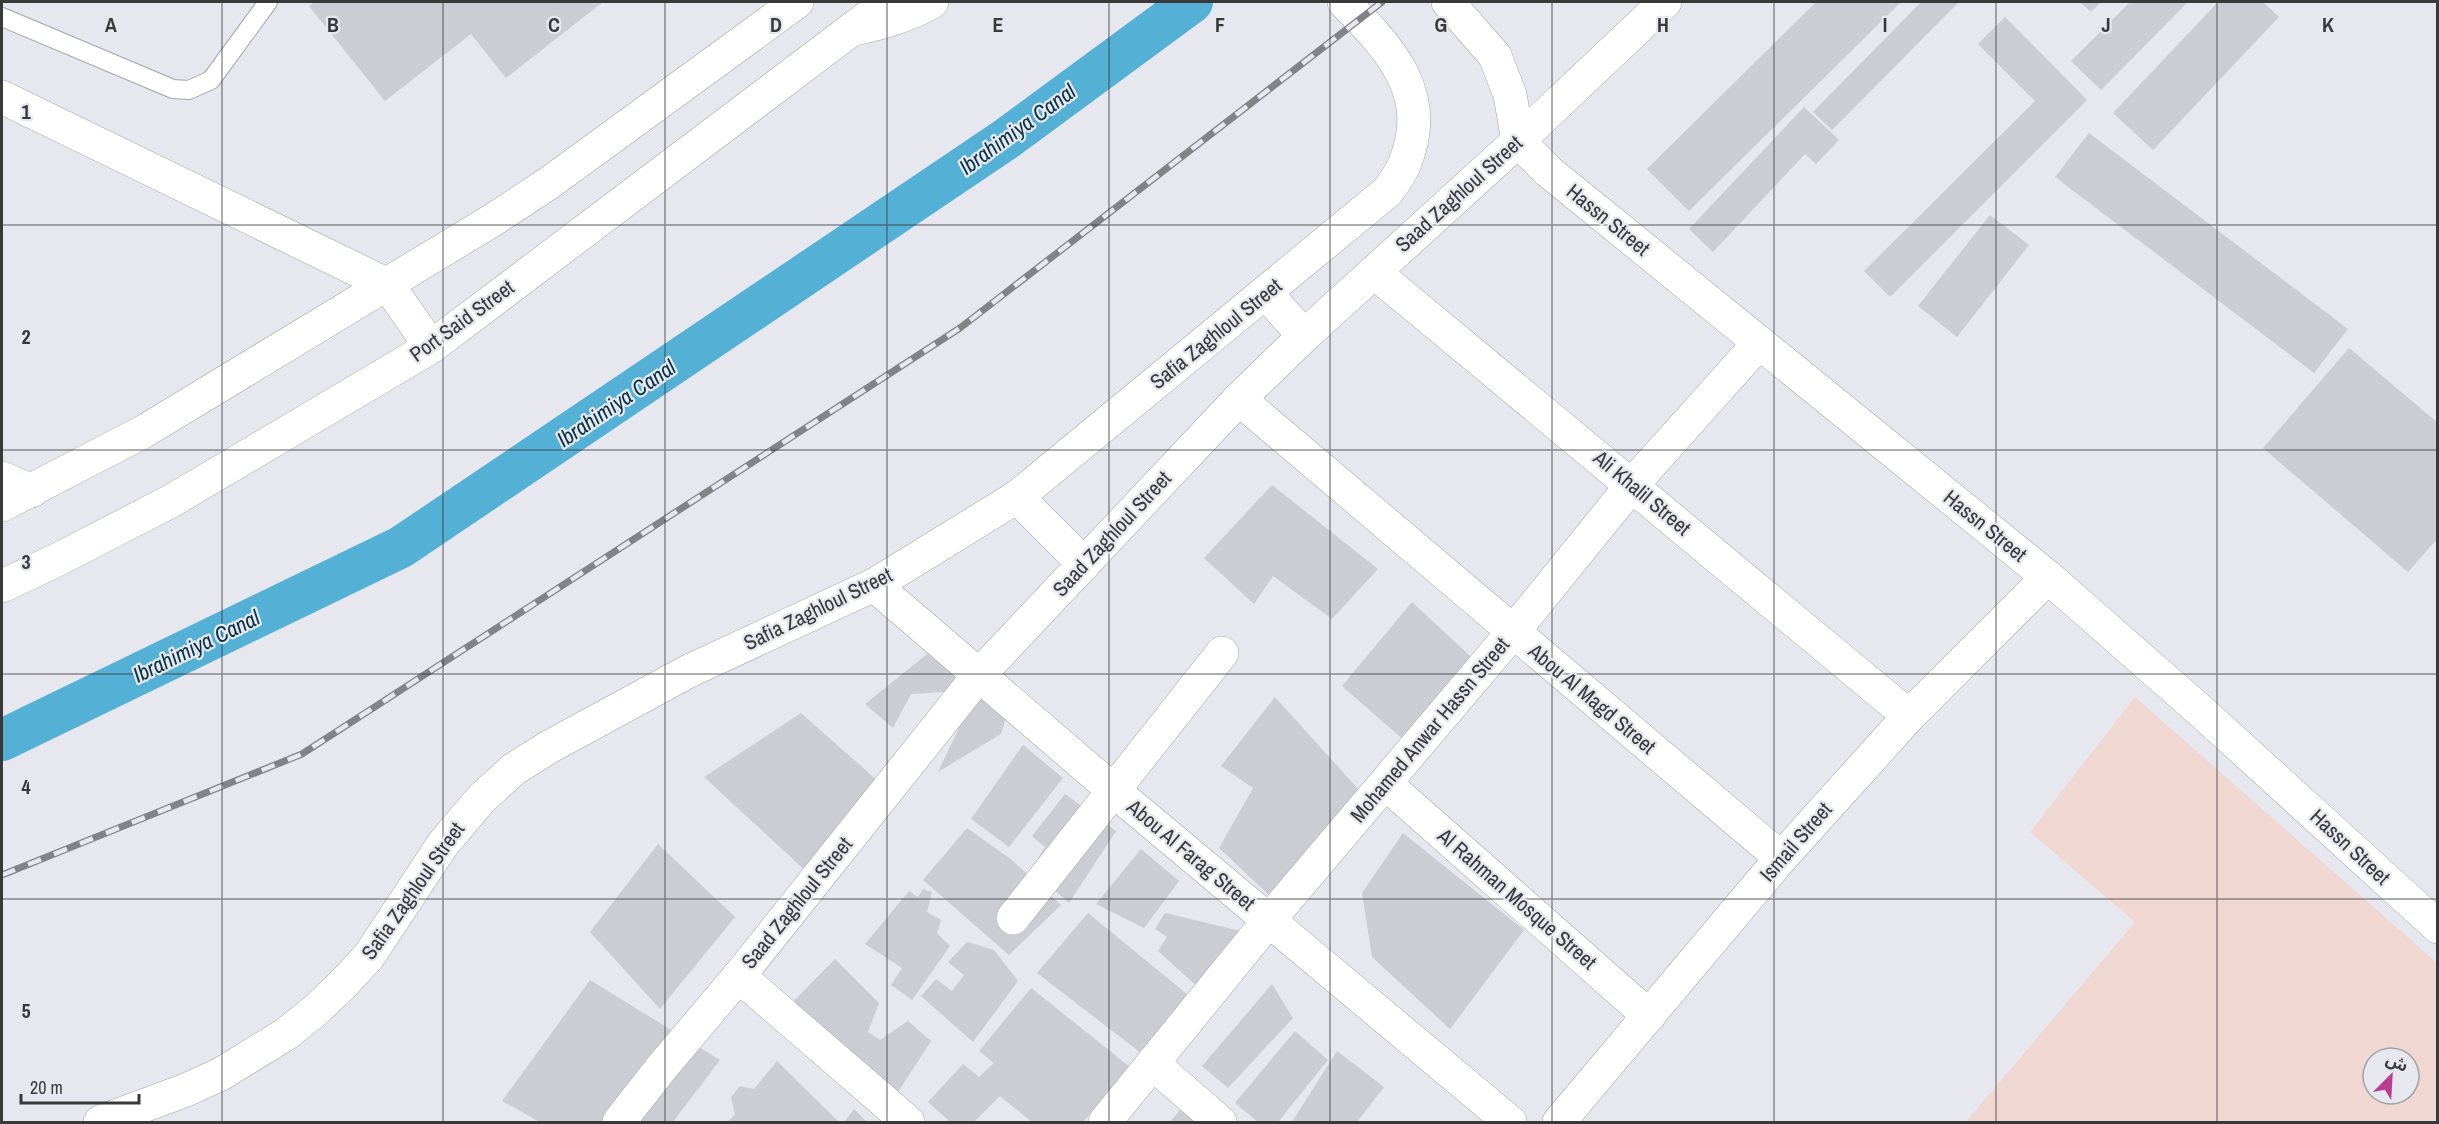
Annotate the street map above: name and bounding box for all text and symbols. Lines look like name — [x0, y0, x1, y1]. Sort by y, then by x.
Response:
text: A — [105, 11, 117, 38]
text: B — [327, 11, 339, 38]
text: C — [548, 11, 560, 38]
text: D — [770, 11, 782, 38]
text: E — [993, 11, 1004, 38]
text: F — [1215, 11, 1225, 38]
text: G — [1435, 11, 1447, 38]
text: H — [1657, 11, 1669, 38]
text: I — [1883, 11, 1887, 38]
text: J — [2101, 11, 2111, 38]
text: K — [2322, 11, 2334, 38]
water label: Ibrahimiya Canal — [953, 76, 1082, 182]
text: 1 — [21, 98, 31, 125]
street label: Saad Zaghloul Street — [1389, 129, 1529, 259]
street label: Hassn Street — [1561, 177, 1656, 262]
street label: Safia Zaghloul Street — [1144, 271, 1288, 396]
street label: Port Said Street — [404, 273, 520, 368]
text: 2 — [21, 323, 31, 350]
water label: Ibrahimiya Canal — [551, 352, 682, 454]
street label: Ali Khalil Street — [1587, 443, 1697, 542]
street label: Saad Zaghloul Street — [1046, 464, 1178, 603]
street label: Hassn Street — [1938, 483, 2033, 568]
text: 3 — [21, 548, 31, 575]
street label: Safia Zaghloul Street — [739, 560, 897, 657]
water label: Ibrahimiya Canal — [128, 602, 265, 690]
street label: Mohamed Anwar Hassn Street — [1343, 631, 1516, 828]
street label: Abou Al Magd Street — [1522, 636, 1662, 761]
text: 4 — [21, 773, 31, 800]
street label: Abou Al Farag Street — [1120, 792, 1262, 917]
street label: Ismail Street — [1753, 796, 1838, 888]
street label: Hassn Street — [2304, 802, 2397, 891]
street label: Safia Zaghloul Street — [354, 816, 471, 965]
street label: Al Rahman Mosque Street — [1431, 821, 1603, 976]
street label: Saad Zaghloul Street — [734, 831, 859, 975]
text: 5 — [21, 997, 31, 1024]
north arrow — [2361, 1046, 2421, 1106]
text: ش — [2383, 1048, 2412, 1077]
scale bar — [21, 1067, 140, 1105]
text: 20 m — [30, 1075, 63, 1100]

